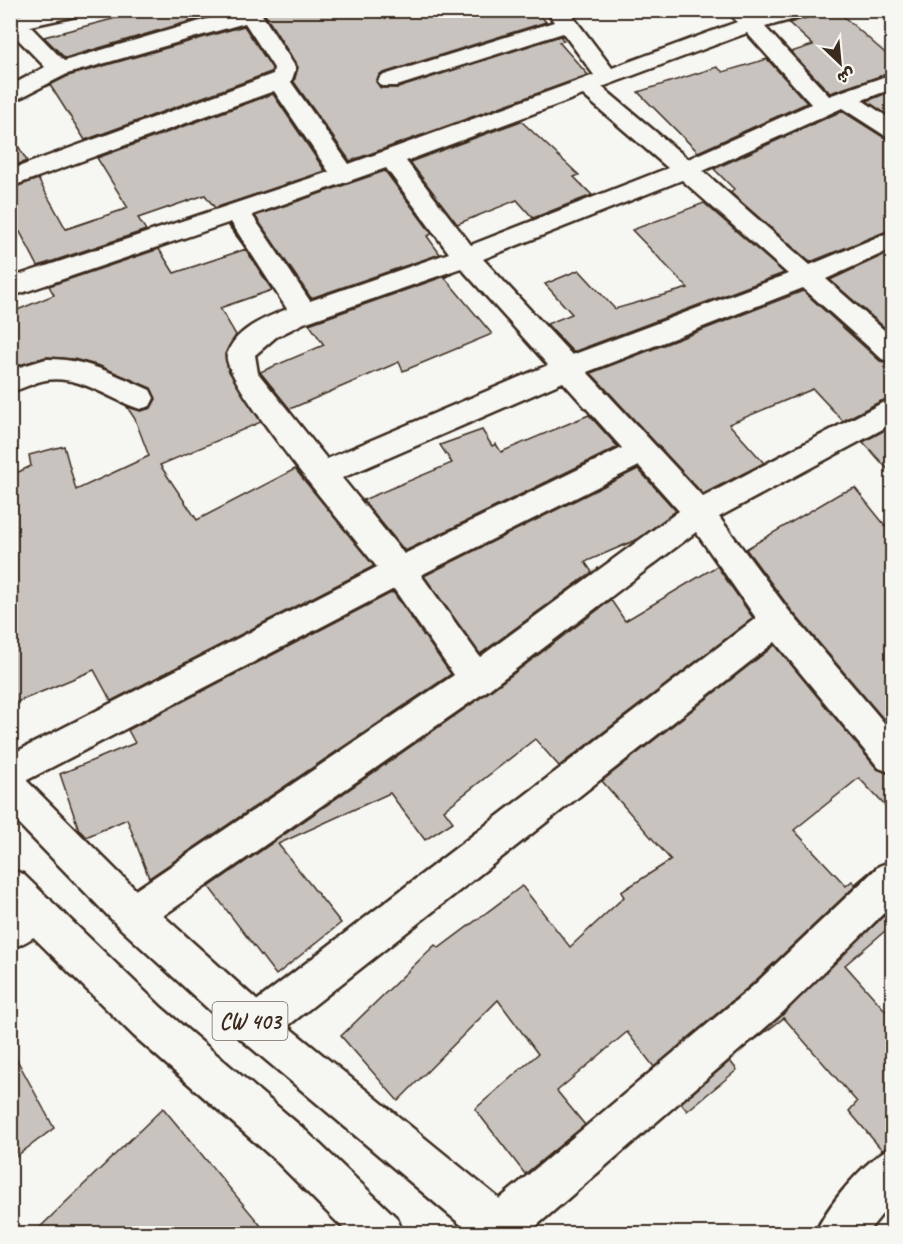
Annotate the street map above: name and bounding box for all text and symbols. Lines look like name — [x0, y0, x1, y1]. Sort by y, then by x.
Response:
north arrow — [810, 33, 870, 93]
text: ش — [834, 63, 858, 88]
road number: CW 403 — [212, 1002, 288, 1040]

